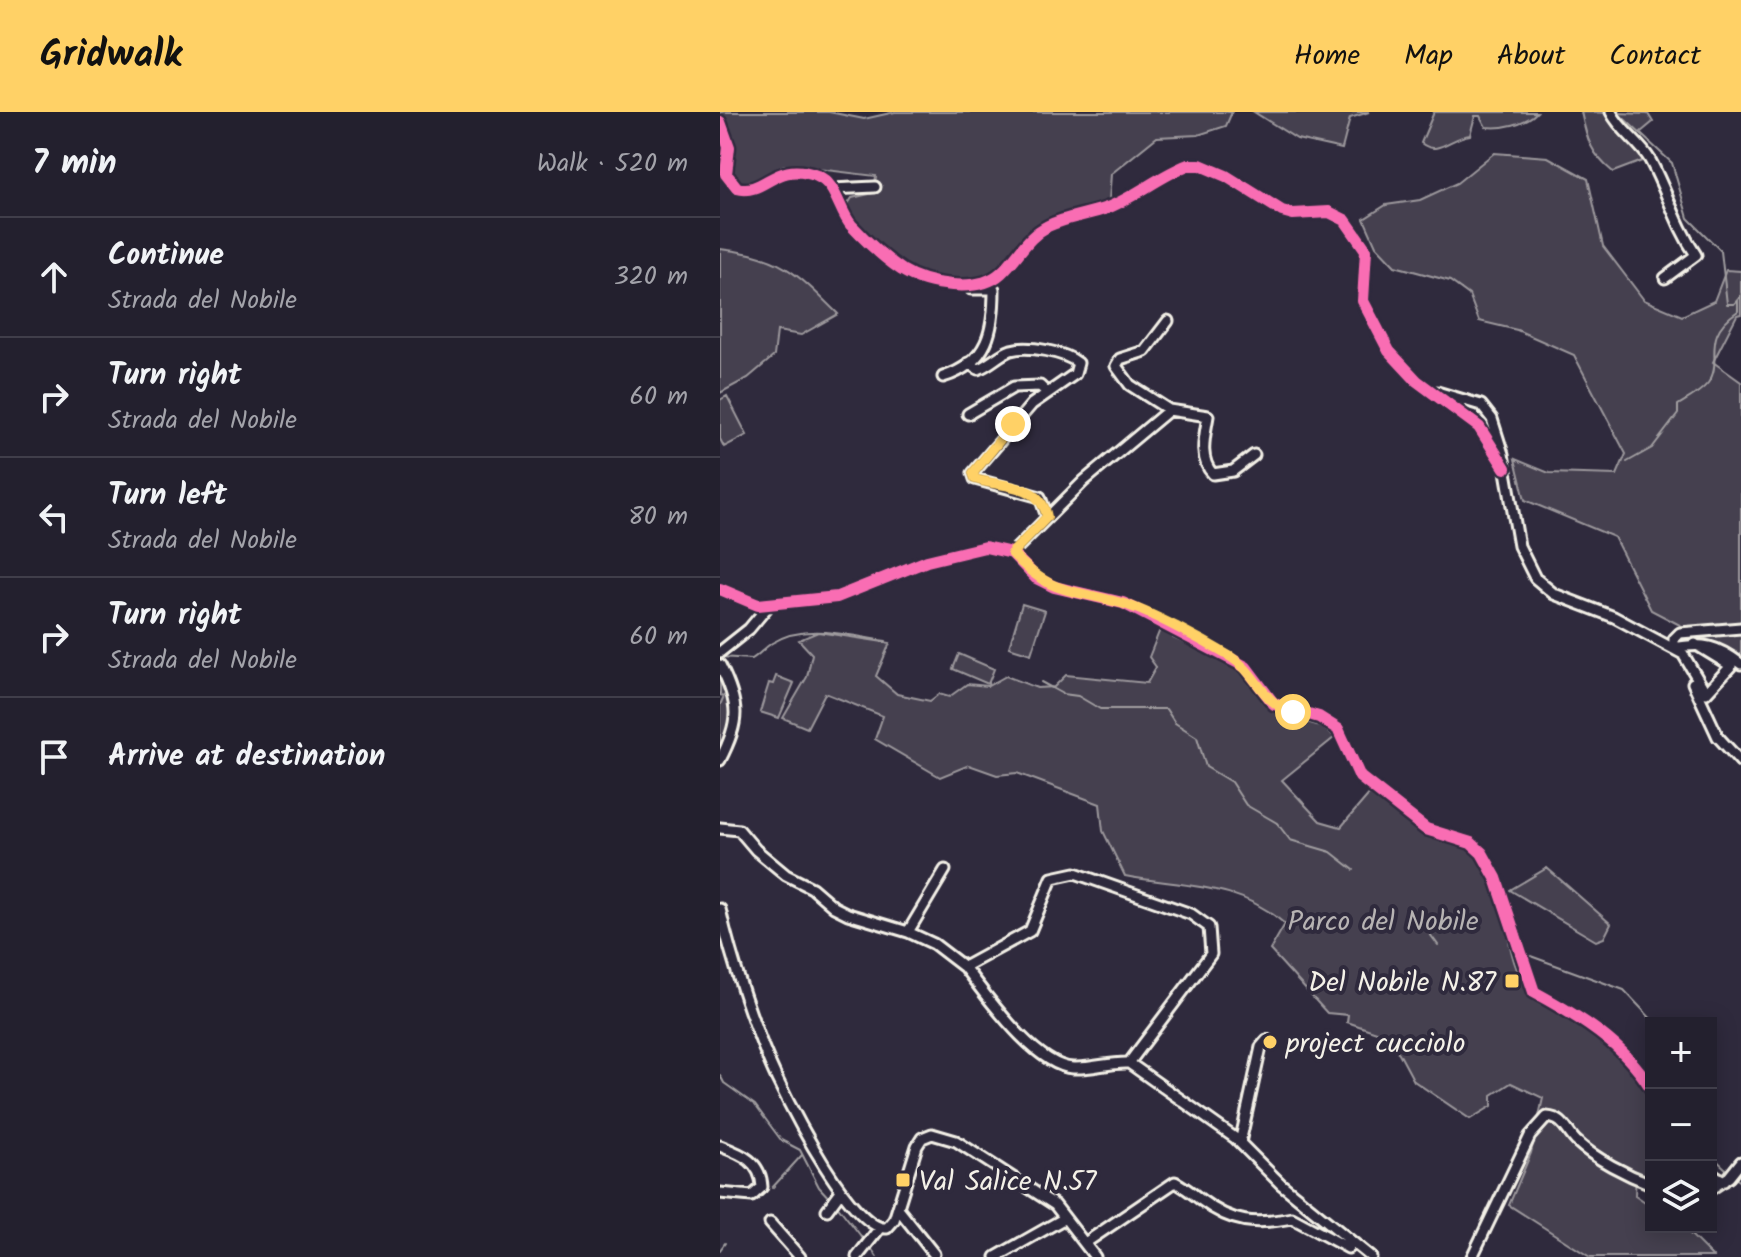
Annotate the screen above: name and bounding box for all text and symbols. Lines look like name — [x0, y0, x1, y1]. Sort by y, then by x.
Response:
text: Gridwalk — [40, 26, 182, 86]
text: Home — [1294, 34, 1360, 79]
text: Map — [1404, 34, 1453, 79]
text: About — [1497, 34, 1565, 79]
text: Contact — [1609, 34, 1701, 79]
text: 7 min — [32, 137, 117, 191]
text: Walk · 520 m — [537, 143, 688, 185]
text: Continue — [108, 232, 224, 280]
icon: ahead — [32, 255, 76, 299]
text: 320 m — [614, 256, 688, 298]
text: Strada del Nobile — [108, 280, 297, 322]
text: Turn right — [108, 352, 241, 400]
icon: right — [32, 375, 76, 419]
text: 60 m — [629, 376, 688, 418]
text: Strada del Nobile — [108, 400, 297, 442]
route end — [995, 406, 1031, 442]
text: Turn left — [108, 472, 227, 520]
icon: left — [32, 495, 76, 539]
text: 80 m — [628, 496, 688, 538]
text: Strada del Nobile — [108, 520, 297, 562]
text: Turn right — [108, 592, 241, 640]
icon: right — [32, 615, 76, 659]
text: 60 m — [629, 616, 688, 658]
text: Strada del Nobile — [108, 640, 297, 682]
route start — [1275, 694, 1311, 730]
text: Arrive at destination — [108, 733, 385, 781]
icon: arrive — [32, 735, 76, 779]
park label: Parco del Nobile — [1287, 900, 1479, 945]
place label: Del Nobile N.87 — [1308, 961, 1497, 1006]
marker: Del Nobile N.87 — [1503, 972, 1521, 990]
map controls — [1645, 1017, 1717, 1233]
button: + — [1645, 1017, 1717, 1089]
place label: project cucciolo — [1284, 1022, 1465, 1067]
marker: project cucciolo — [1261, 1033, 1279, 1051]
button: − — [1645, 1089, 1717, 1161]
place label: Val Salice N.57 — [919, 1160, 1098, 1205]
button: layers — [1645, 1161, 1717, 1233]
marker: Val Salice N.57 — [894, 1171, 912, 1189]

